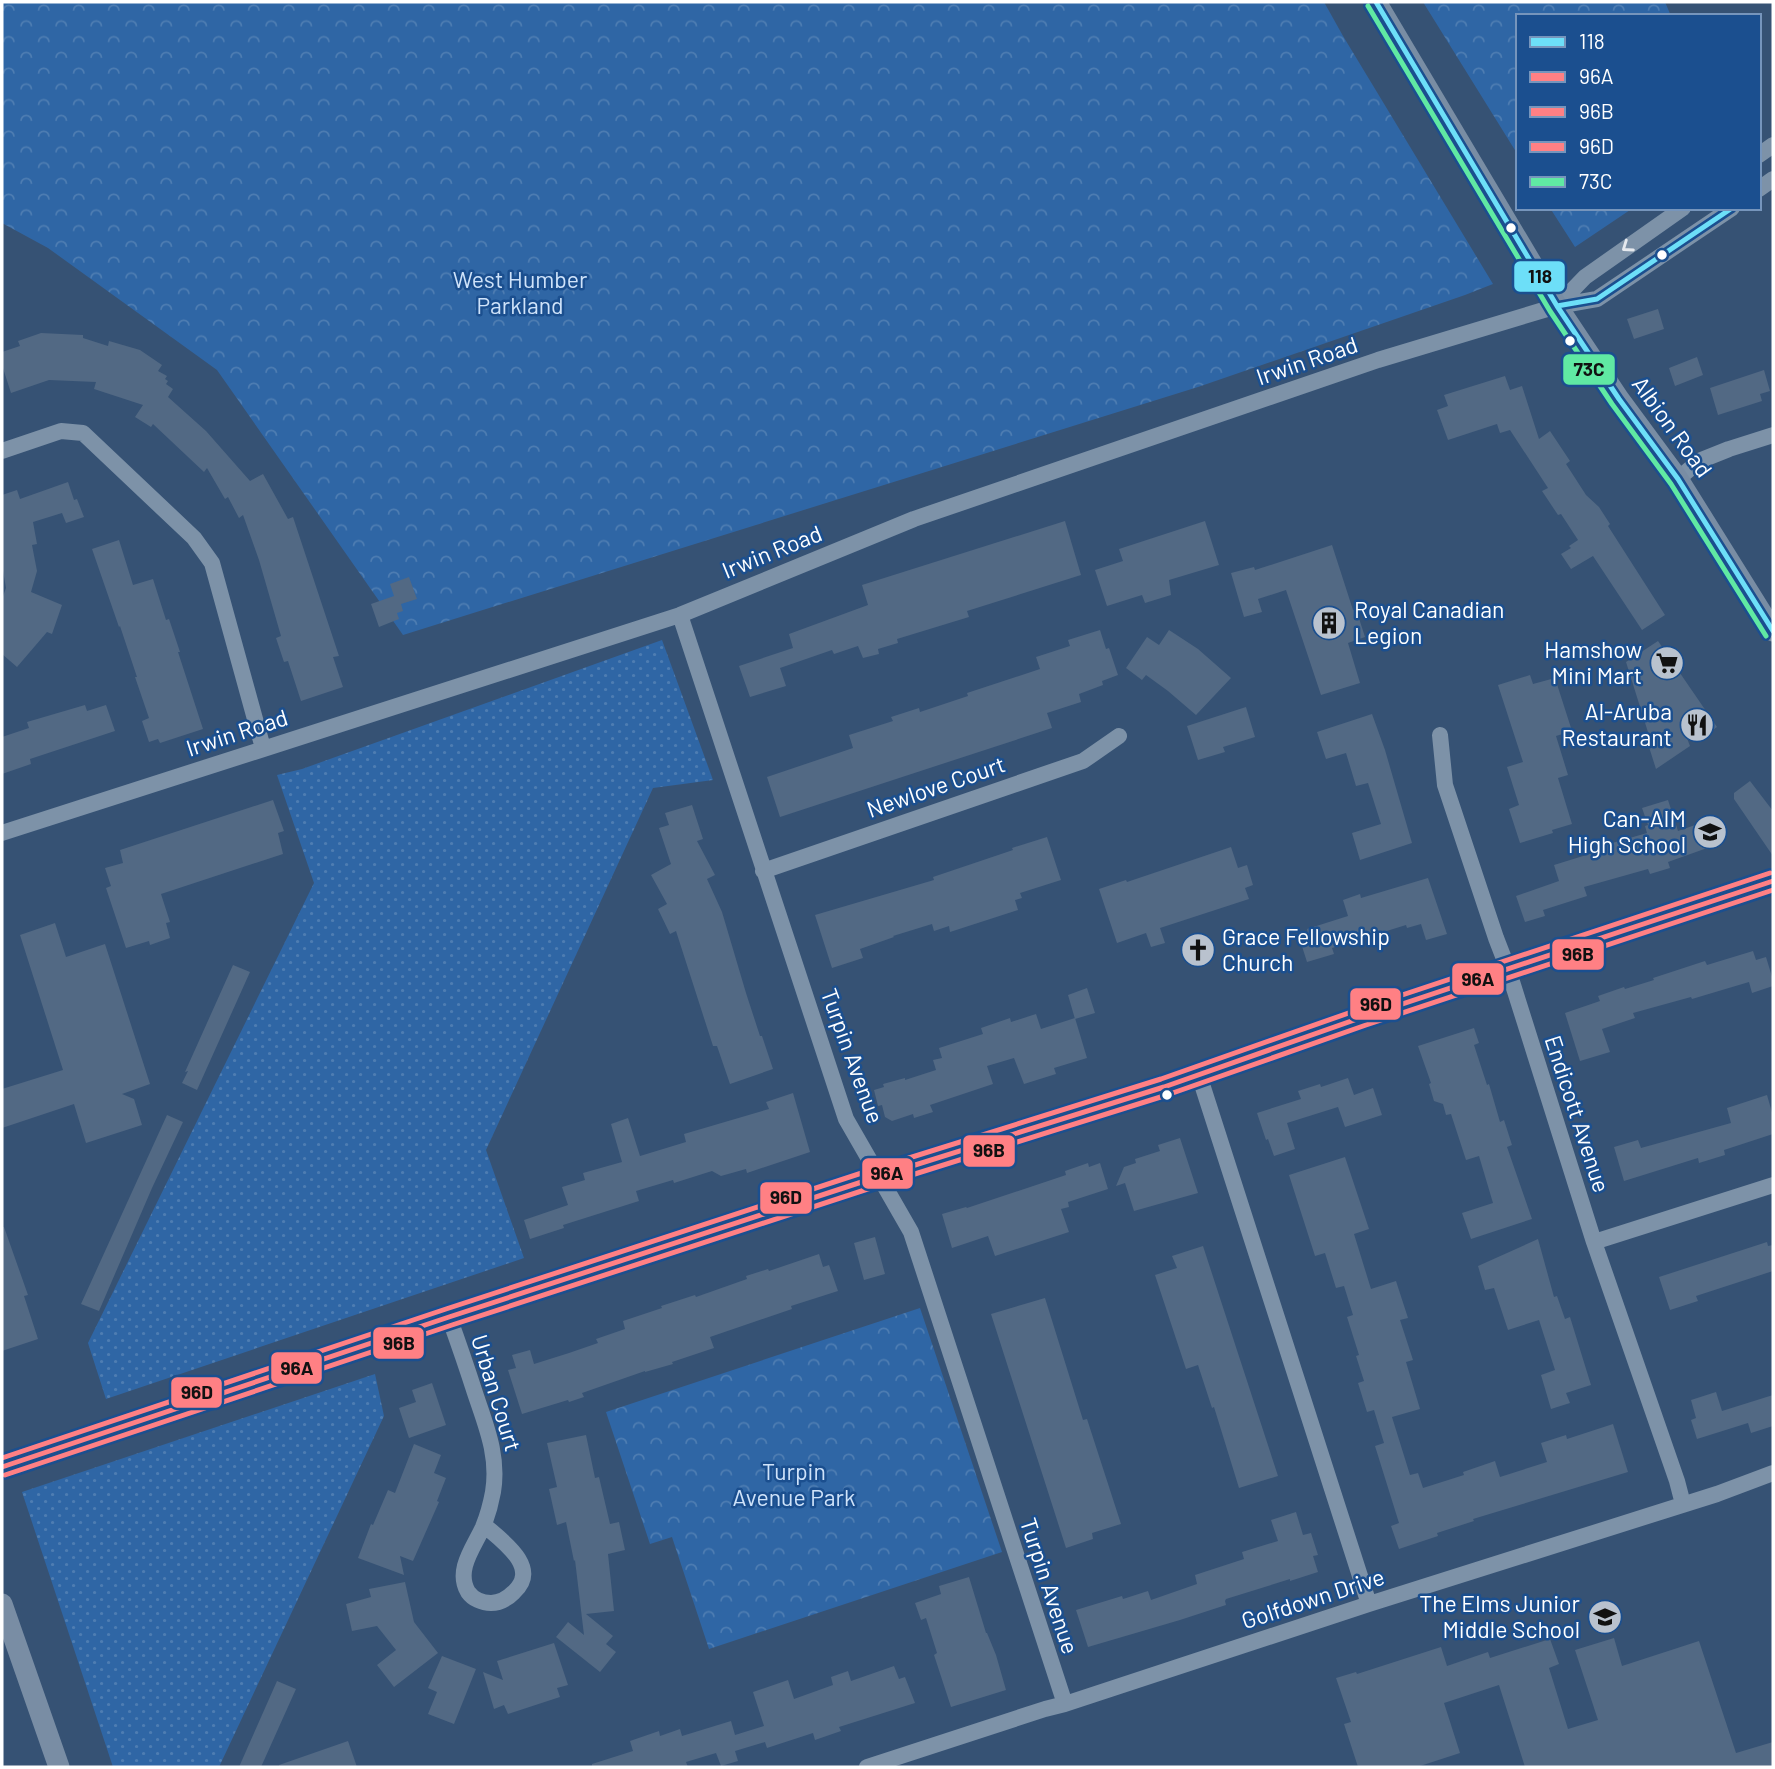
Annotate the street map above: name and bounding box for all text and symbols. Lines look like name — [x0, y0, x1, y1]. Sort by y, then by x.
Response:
legend — [1516, 14, 1761, 210]
text: 118 — [1579, 28, 1605, 53]
text: 96A — [1579, 63, 1614, 88]
text: 96B — [1579, 98, 1614, 123]
text: 96D — [1579, 133, 1614, 158]
text: 73C — [1579, 168, 1613, 193]
unlabelled marker — [1504, 221, 1518, 235]
one-way arrow — [1622, 239, 1635, 251]
unlabelled marker — [1655, 248, 1669, 262]
line badge: 118 — [1513, 260, 1566, 293]
text: 118 — [1528, 264, 1552, 287]
park label: West Humber Parkland — [453, 265, 588, 319]
street label: Irwin Road — [1252, 330, 1361, 390]
unlabelled marker — [1563, 334, 1577, 348]
line badge: 73C — [1562, 353, 1616, 386]
text: 73C — [1573, 357, 1605, 380]
street label: Albion Road — [1627, 370, 1719, 482]
street label: Irwin Road — [718, 518, 826, 584]
place label: Royal Canadian Legion — [1354, 595, 1504, 649]
building icon: Royal Canadian Legion — [1310, 604, 1348, 642]
place label: Hamshow Mini Mart — [1544, 635, 1642, 689]
supermarket icon: Hamshow Mini Mart — [1648, 644, 1686, 682]
place label: Al-Aruba Restaurant — [1562, 697, 1672, 751]
street label: Irwin Road — [182, 702, 291, 762]
restaurant icon: Al-Aruba Restaurant — [1678, 706, 1716, 744]
street label: Newlove Court — [863, 749, 1009, 823]
place label: Can-AIM High School — [1568, 804, 1686, 858]
school or university icon: Can-AIM High School — [1691, 813, 1729, 851]
place label: Grace Fellowship Church — [1222, 922, 1390, 976]
church icon: Grace Fellowship Church — [1179, 931, 1217, 969]
line badge: 96B — [1551, 938, 1605, 971]
text: 96B — [1562, 942, 1594, 965]
line badge: 96A — [1451, 962, 1505, 996]
text: 96A — [1461, 967, 1495, 990]
street label: Turpin Avenue — [816, 984, 890, 1127]
line badge: 96D — [1349, 987, 1402, 1021]
text: 96D — [1360, 992, 1392, 1015]
street label: Endicott Avenue — [1539, 1032, 1616, 1196]
unlabelled marker — [1160, 1088, 1174, 1102]
line badge: 96B — [962, 1134, 1016, 1168]
text: 96B — [973, 1138, 1005, 1161]
line badge: 96A — [861, 1157, 914, 1190]
text: 96A — [870, 1161, 904, 1184]
line badge: 96D — [759, 1181, 813, 1215]
text: 96D — [770, 1185, 802, 1208]
line badge: 96B — [372, 1326, 425, 1360]
text: 96B — [383, 1331, 415, 1354]
street label: Urban Court — [466, 1331, 528, 1454]
line badge: 96A — [270, 1351, 323, 1385]
text: 96A — [280, 1356, 314, 1379]
line badge: 96D — [170, 1376, 223, 1409]
text: 96D — [181, 1380, 213, 1403]
park label: Turpin Avenue Park — [733, 1457, 855, 1511]
street label: Turpin Avenue — [1015, 1514, 1085, 1657]
street label: Golfdown Drive — [1238, 1562, 1388, 1634]
place label: The Elms Junior Middle School — [1419, 1589, 1581, 1643]
school or university icon: The Elms Junior Middle School — [1586, 1598, 1624, 1636]

